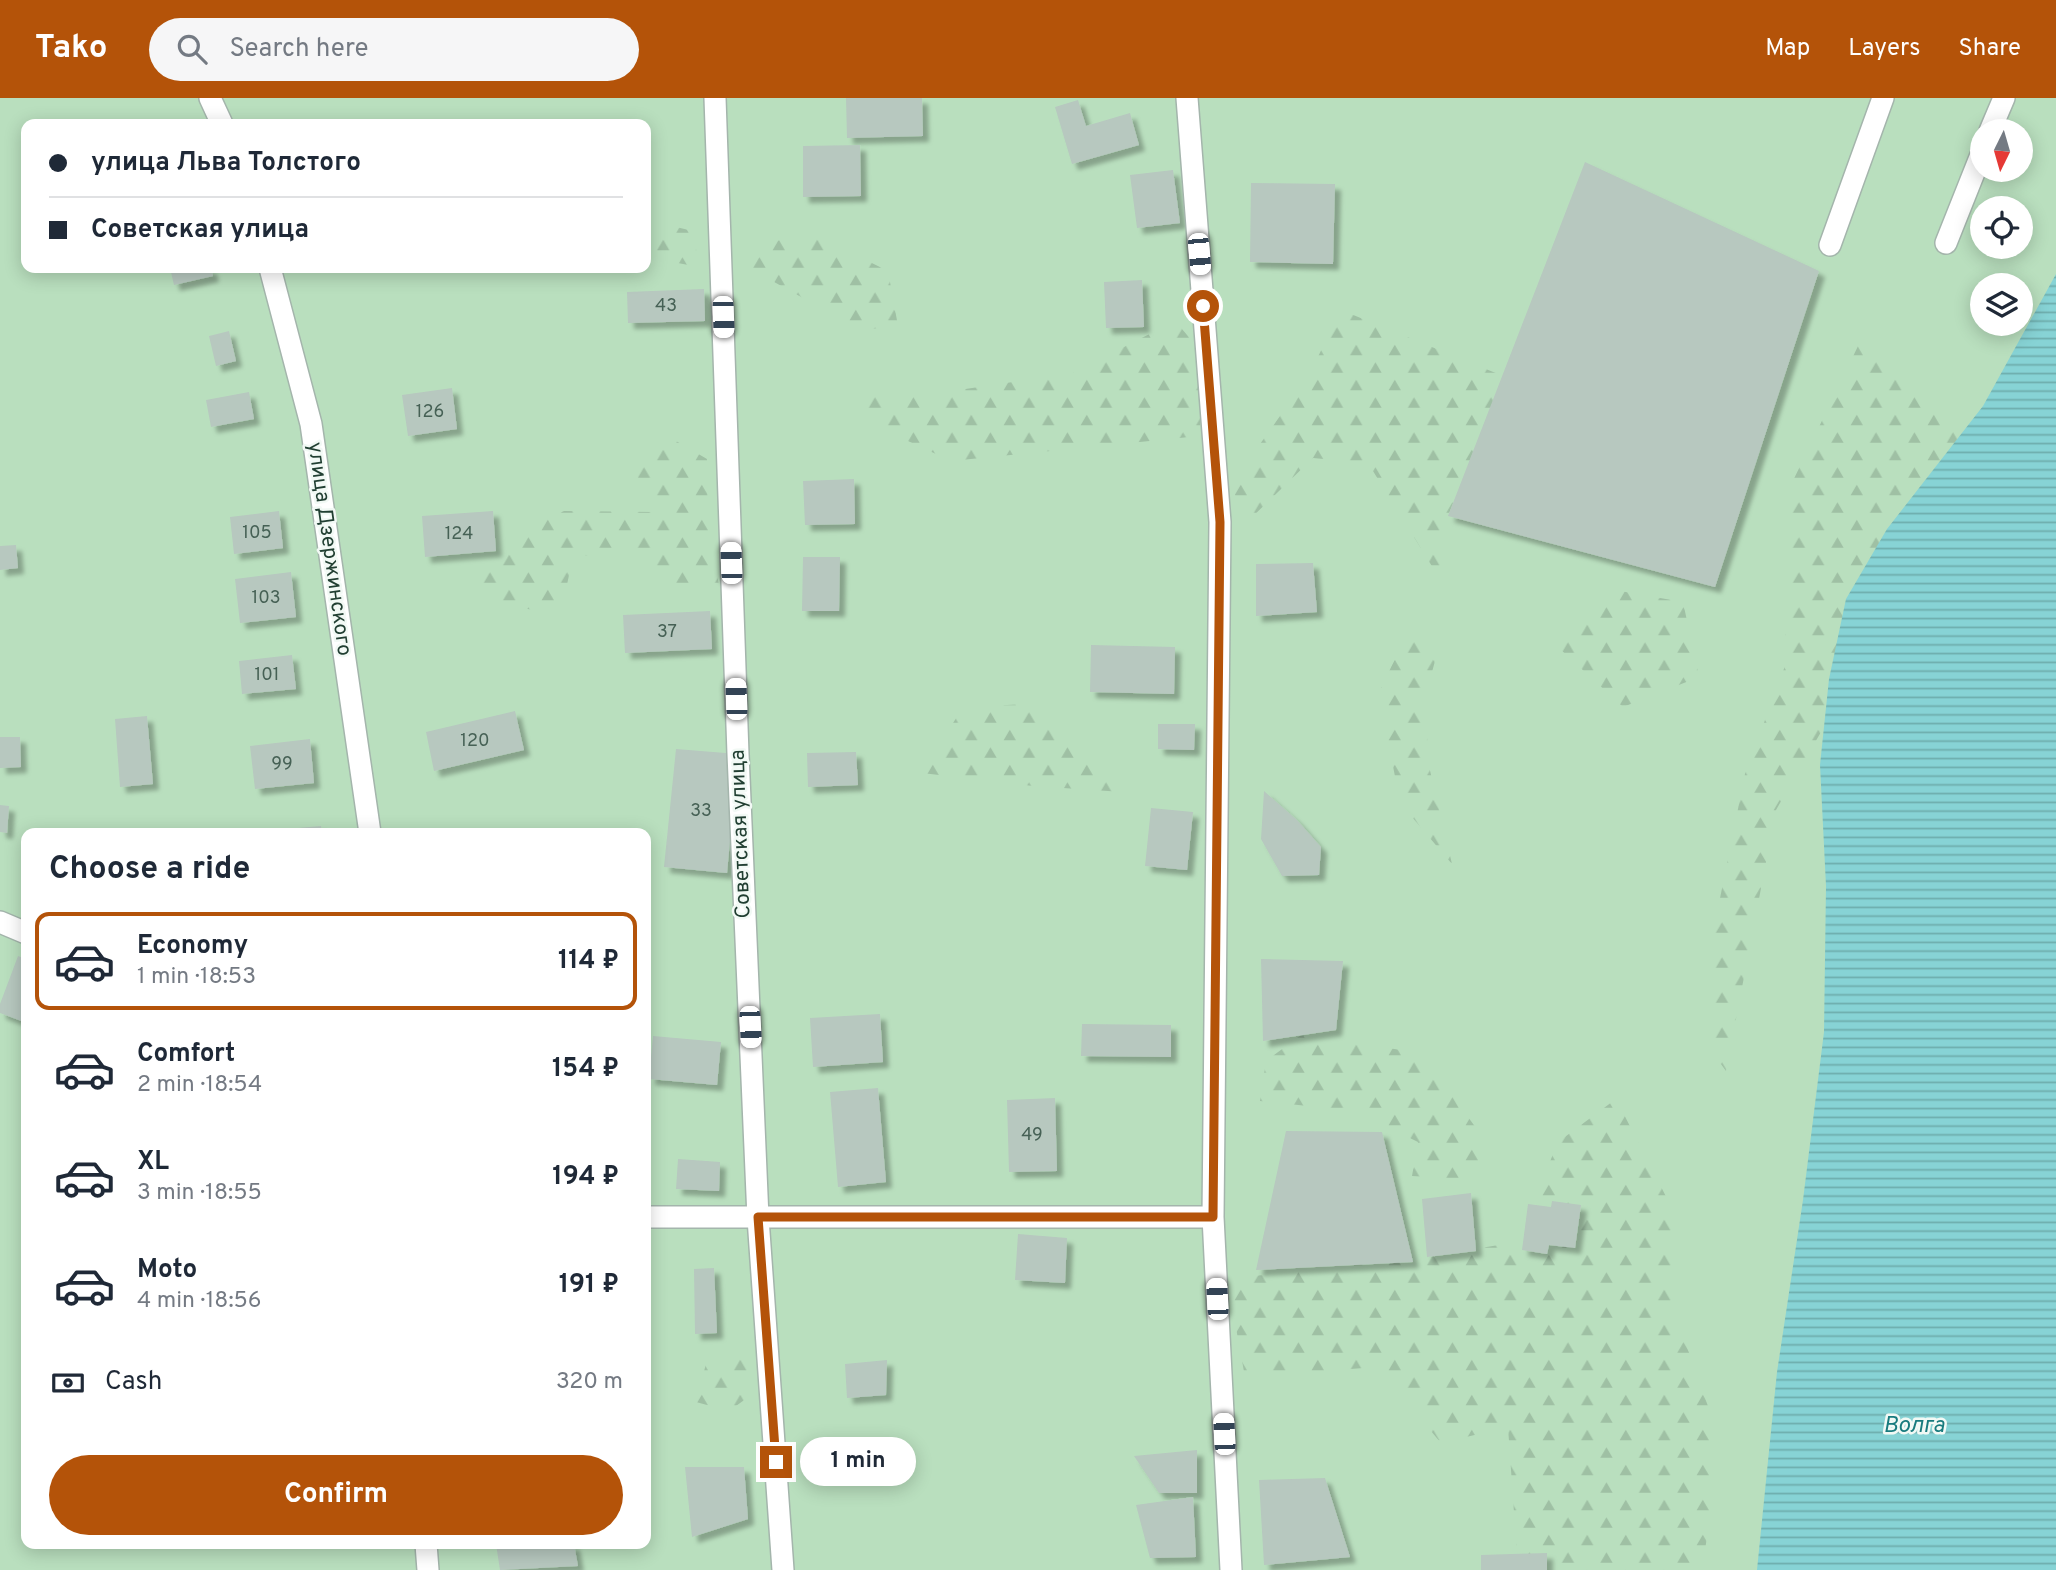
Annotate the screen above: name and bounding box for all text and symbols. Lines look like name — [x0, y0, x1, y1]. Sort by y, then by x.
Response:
search box — [149, 18, 639, 81]
text: Tako — [35, 28, 107, 70]
icon: search — [173, 30, 211, 68]
text: Search here — [229, 33, 368, 66]
text: Map — [1765, 34, 1810, 64]
text: Layers — [1848, 34, 1920, 64]
text: Share — [1958, 34, 2021, 64]
north arrow — [1970, 119, 2034, 182]
map controls — [1970, 119, 2033, 336]
text: улица Льва Толстого — [91, 147, 361, 180]
button: locate — [1970, 196, 2033, 259]
text: Советская улица — [91, 214, 309, 247]
car — [1187, 232, 1212, 276]
button: layers — [1970, 273, 2033, 336]
route start — [1187, 290, 1219, 322]
house number: 43 — [655, 295, 677, 318]
car — [712, 296, 735, 338]
house number: 126 — [416, 401, 444, 424]
street label: улица Дзержинского — [301, 440, 357, 658]
house number: 105 — [242, 522, 272, 545]
house number: 124 — [445, 523, 473, 546]
car — [720, 542, 743, 584]
house number: 103 — [251, 587, 281, 610]
house number: 37 — [657, 621, 677, 644]
house number: 101 — [255, 664, 279, 687]
car — [725, 678, 748, 720]
house number: 120 — [460, 730, 490, 753]
street label: Советская улица — [725, 749, 757, 919]
house number: 99 — [271, 753, 293, 776]
house number: 33 — [690, 800, 712, 823]
text: Choose a ride — [49, 850, 250, 890]
icon: car — [53, 930, 116, 993]
text: Economy — [137, 930, 248, 963]
text: 114 ₽ — [558, 945, 619, 978]
text: 1 min · 18:53 — [137, 963, 256, 992]
car — [739, 1005, 762, 1049]
icon: car — [53, 1038, 116, 1101]
text: Comfort — [137, 1038, 235, 1071]
text: 154 ₽ — [552, 1053, 619, 1086]
text: 2 min · 18:54 — [137, 1071, 262, 1100]
house number: 49 — [1021, 1124, 1043, 1147]
icon: car — [53, 1146, 116, 1209]
text: XL — [137, 1146, 169, 1179]
text: 194 ₽ — [552, 1161, 619, 1194]
text: 3 min · 18:55 — [137, 1179, 262, 1208]
icon: car — [53, 1254, 116, 1317]
text: Moto — [137, 1254, 197, 1287]
text: 191 ₽ — [559, 1269, 619, 1302]
car — [1206, 1277, 1229, 1321]
text: 4 min · 18:56 — [137, 1287, 262, 1316]
icon: cash — [49, 1364, 87, 1402]
text: Cash — [105, 1366, 162, 1399]
text: 320 m — [556, 1368, 623, 1397]
car — [1213, 1412, 1236, 1456]
water label: Волга — [1883, 1412, 1945, 1441]
callout: 1 min — [800, 1438, 916, 1486]
route end — [760, 1446, 792, 1478]
text: 1 min — [830, 1447, 886, 1476]
button: Confirm — [49, 1455, 623, 1535]

